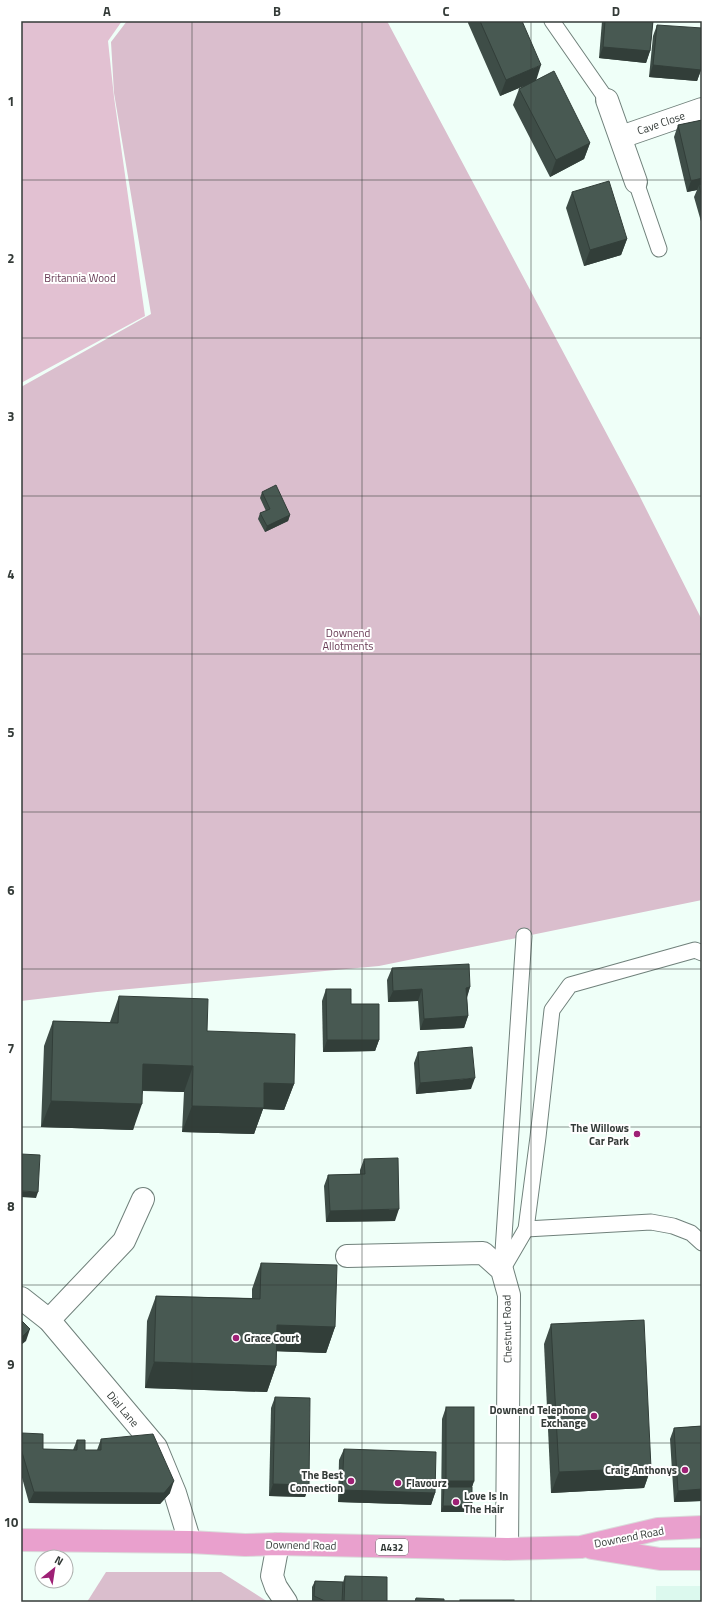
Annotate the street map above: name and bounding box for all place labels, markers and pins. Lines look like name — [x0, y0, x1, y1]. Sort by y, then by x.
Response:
place label: The Willows Car Park — [571, 1120, 629, 1149]
marker: The Willows Car Park — [632, 1129, 642, 1139]
place label: Grace Court — [244, 1330, 299, 1346]
marker: Grace Court — [231, 1333, 241, 1343]
place label: Downend Telephone Exchange — [490, 1402, 586, 1431]
marker: Downend Telephone Exchange — [589, 1411, 599, 1421]
place label: Craig Anthonys — [605, 1462, 677, 1478]
marker: Craig Anthonys — [680, 1465, 690, 1475]
place label: The Best Connection — [290, 1467, 343, 1496]
place label: Flavourz — [406, 1475, 447, 1491]
marker: The Best Connection — [346, 1476, 356, 1486]
marker: Flavourz — [393, 1478, 403, 1488]
place label: Love Is In The Hair — [464, 1488, 508, 1517]
marker: Love Is In The Hair — [451, 1497, 461, 1507]

